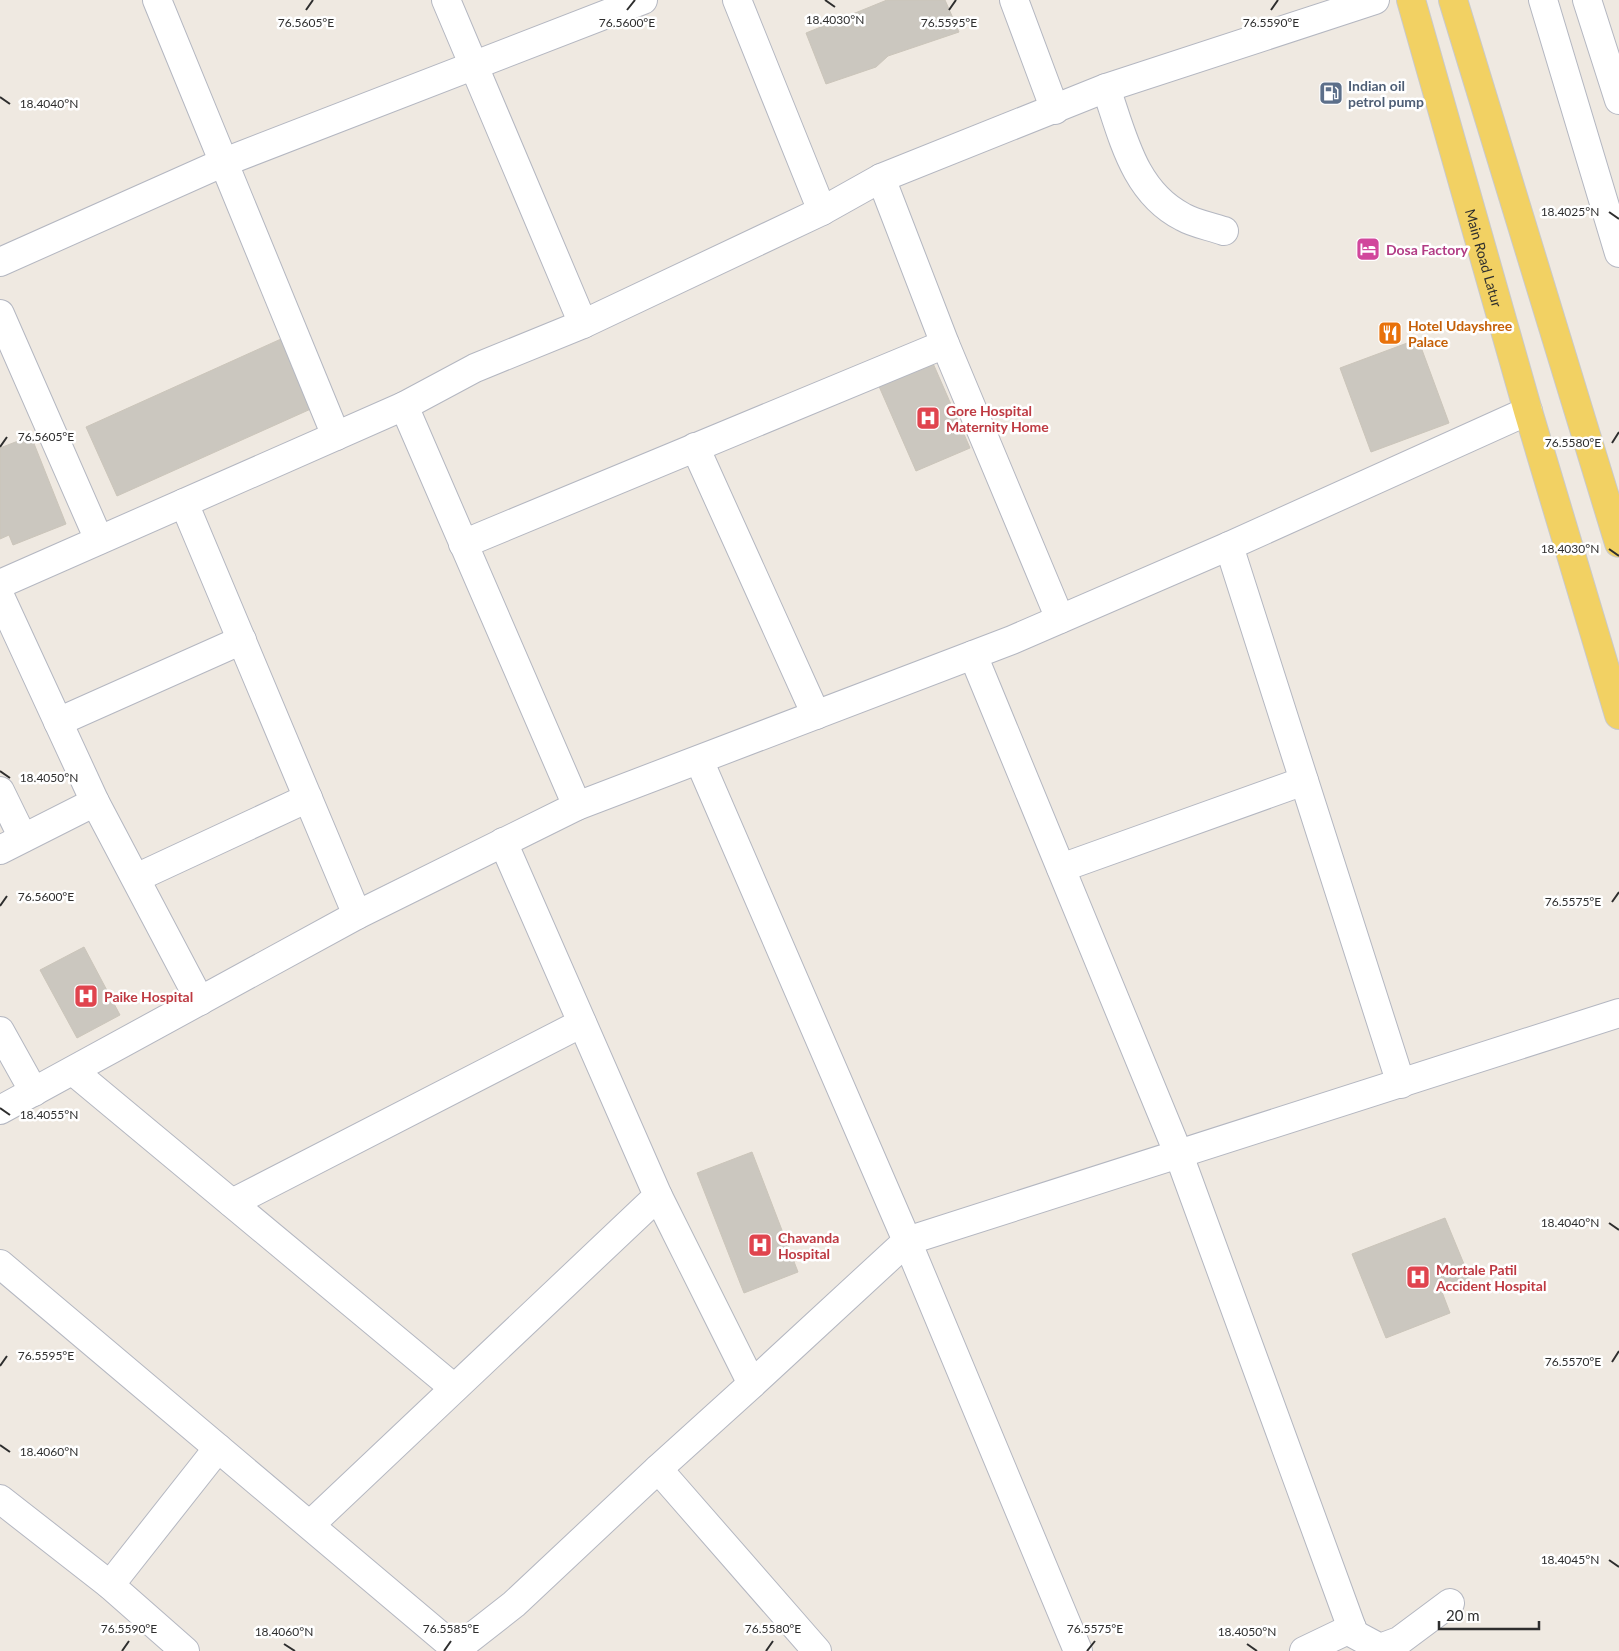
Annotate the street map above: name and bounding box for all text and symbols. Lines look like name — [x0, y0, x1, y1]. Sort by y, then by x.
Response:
text: 18.4030°N — [806, 12, 864, 27]
text: 76.5605°E — [278, 15, 334, 30]
text: 76.5600°E — [599, 15, 655, 30]
text: 76.5595°E — [921, 15, 977, 30]
text: 76.5590°E — [1243, 15, 1299, 30]
place label: Indian oil petrol pump — [1348, 77, 1424, 110]
fuel station icon: Indian oil petrol pump — [1318, 80, 1344, 106]
text: 18.4040°N — [20, 96, 78, 111]
text: 18.4025°N — [1541, 204, 1599, 219]
street label: Main Road Latur — [1462, 207, 1506, 309]
hotel icon: Dosa Factory — [1355, 236, 1381, 262]
place label: Dosa Factory — [1386, 241, 1469, 258]
place label: Hotel Udayshree Palace — [1408, 317, 1513, 350]
restaurant icon: Hotel Udayshree Palace — [1377, 320, 1403, 346]
place label: Gore Hospital Maternity Home — [946, 402, 1049, 435]
hospital icon: Gore Hospital Maternity Home — [915, 405, 941, 431]
text: 76.5605°E — [18, 429, 74, 444]
text: 76.5580°E — [1545, 435, 1601, 450]
text: 18.4030°N — [1541, 541, 1599, 556]
text: 18.4050°N — [20, 770, 78, 785]
text: 76.5600°E — [18, 889, 74, 904]
text: 76.5575°E — [1545, 894, 1601, 909]
hospital icon: Paike Hospital — [73, 983, 99, 1009]
place label: Paike Hospital — [104, 988, 193, 1005]
text: 18.4055°N — [20, 1107, 78, 1122]
text: 18.4040°N — [1541, 1215, 1599, 1230]
place label: Chavanda Hospital — [778, 1229, 839, 1262]
hospital icon: Chavanda Hospital — [747, 1232, 773, 1258]
place label: Mortale Patil Accident Hospital — [1435, 1261, 1546, 1294]
hospital icon: Mortale Patil Accident Hospital — [1405, 1264, 1431, 1290]
text: 76.5595°E — [18, 1348, 74, 1363]
text: 76.5570°E — [1545, 1354, 1601, 1369]
text: 18.4060°N — [20, 1444, 78, 1459]
text: 18.4045°N — [1541, 1552, 1599, 1567]
scale bar — [1439, 1598, 1539, 1630]
text: 20 m — [1446, 1606, 1480, 1624]
text: 76.5590°E — [101, 1621, 157, 1636]
text: 76.5585°E — [423, 1621, 479, 1636]
text: 76.5580°E — [745, 1621, 801, 1636]
text: 76.5575°E — [1067, 1621, 1123, 1636]
text: 18.4060°N — [255, 1624, 313, 1639]
text: 18.4050°N — [1218, 1624, 1276, 1639]

